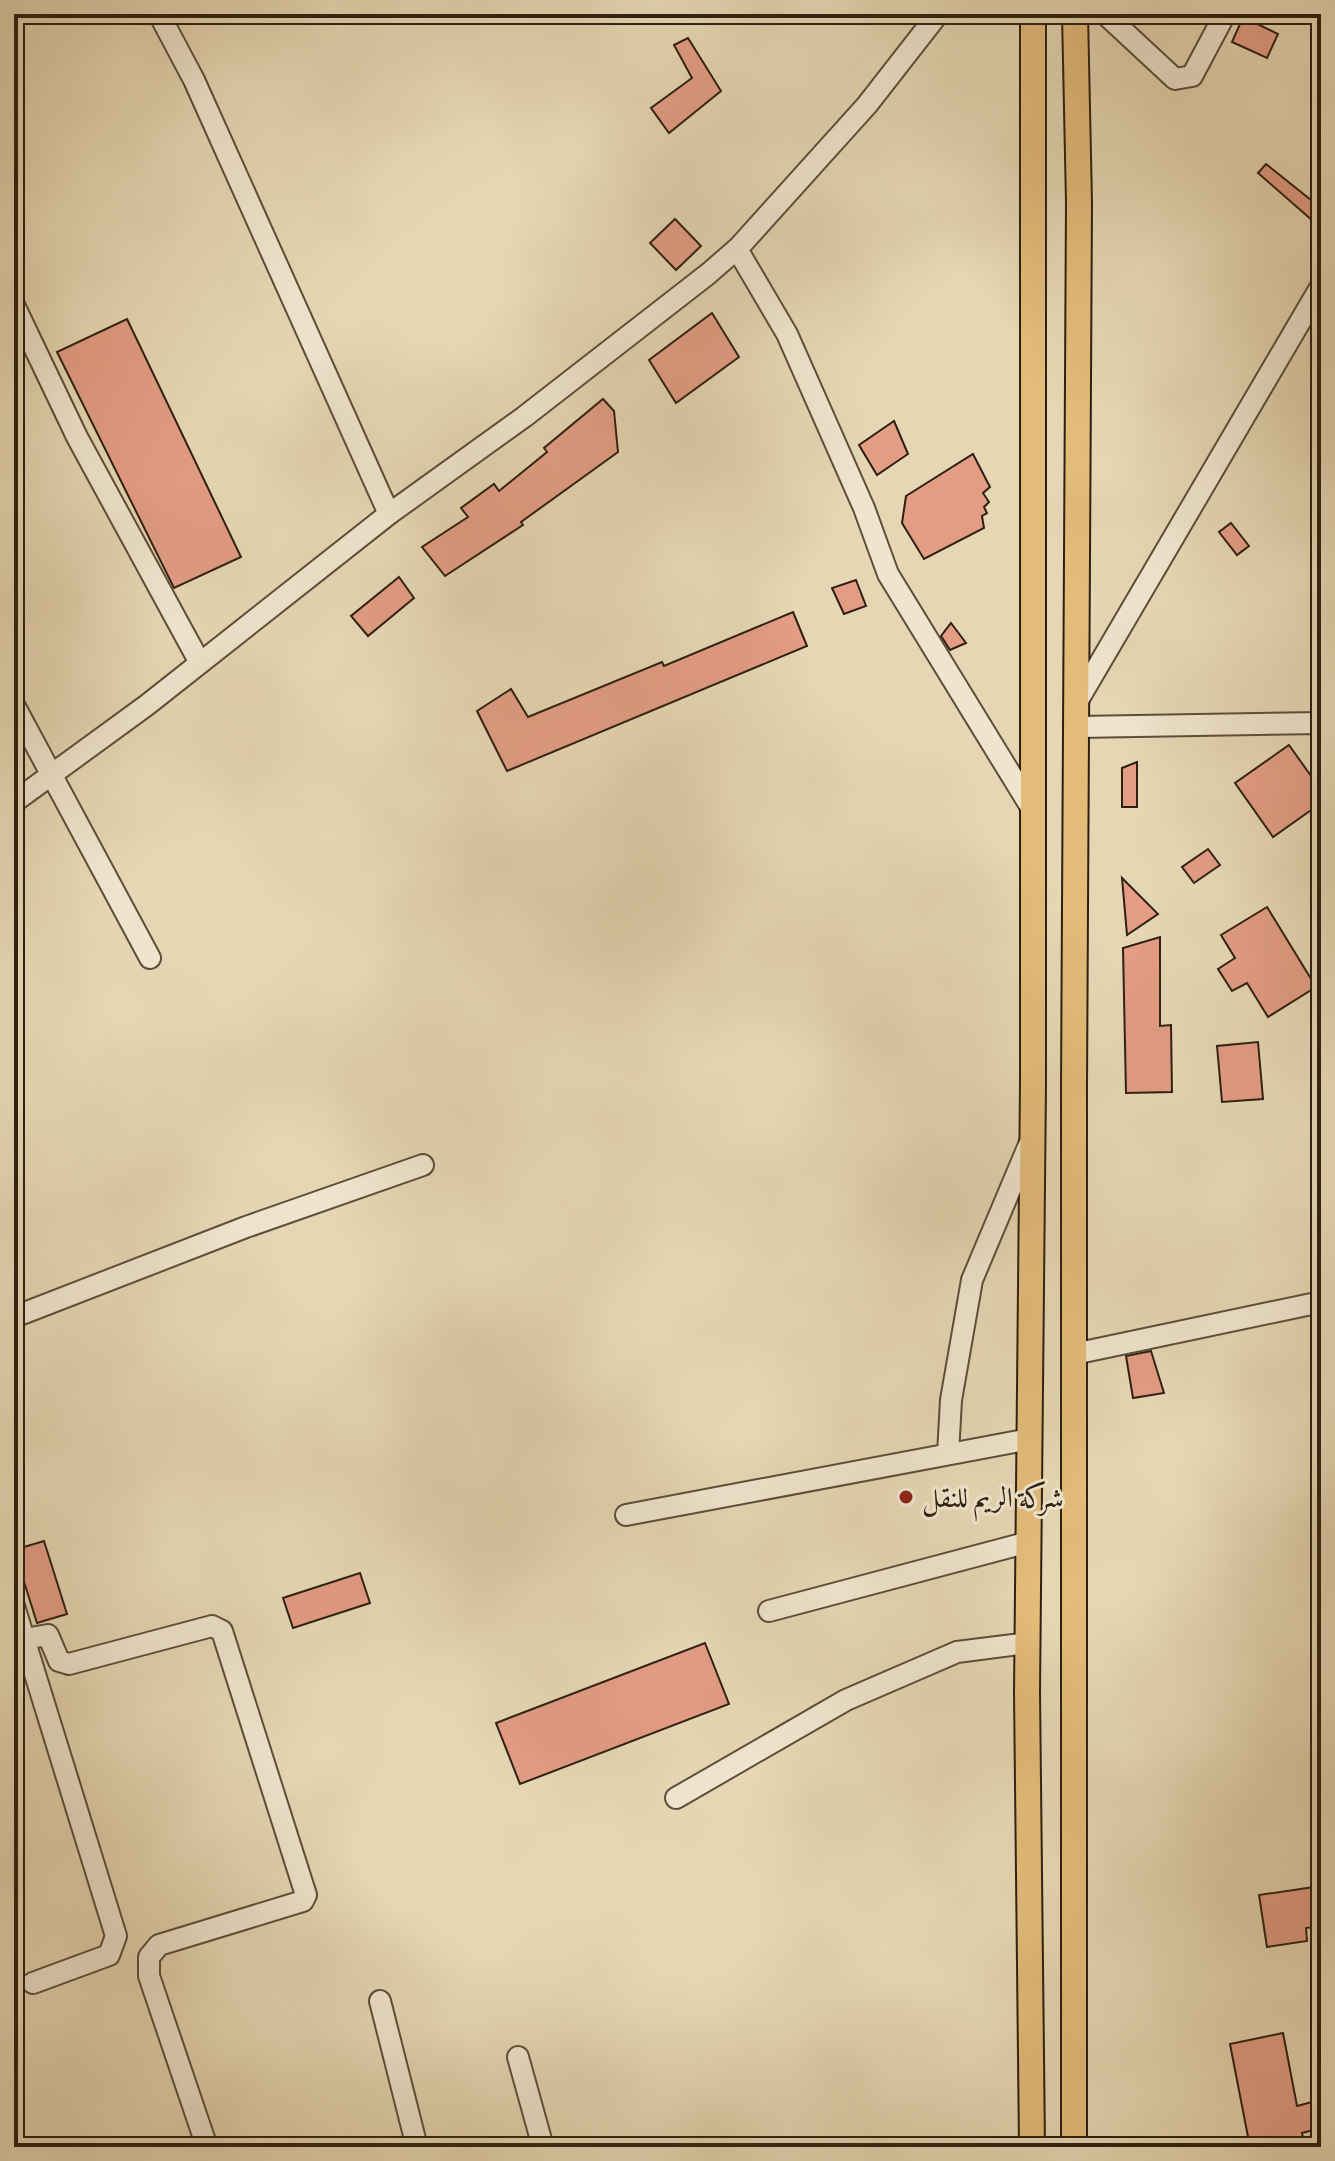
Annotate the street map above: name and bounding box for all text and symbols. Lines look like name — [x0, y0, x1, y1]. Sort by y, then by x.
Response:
place label: شركة الريم للنقل — [922, 1479, 1064, 1522]
marker: شركة الريم للنقل — [897, 1488, 915, 1506]

